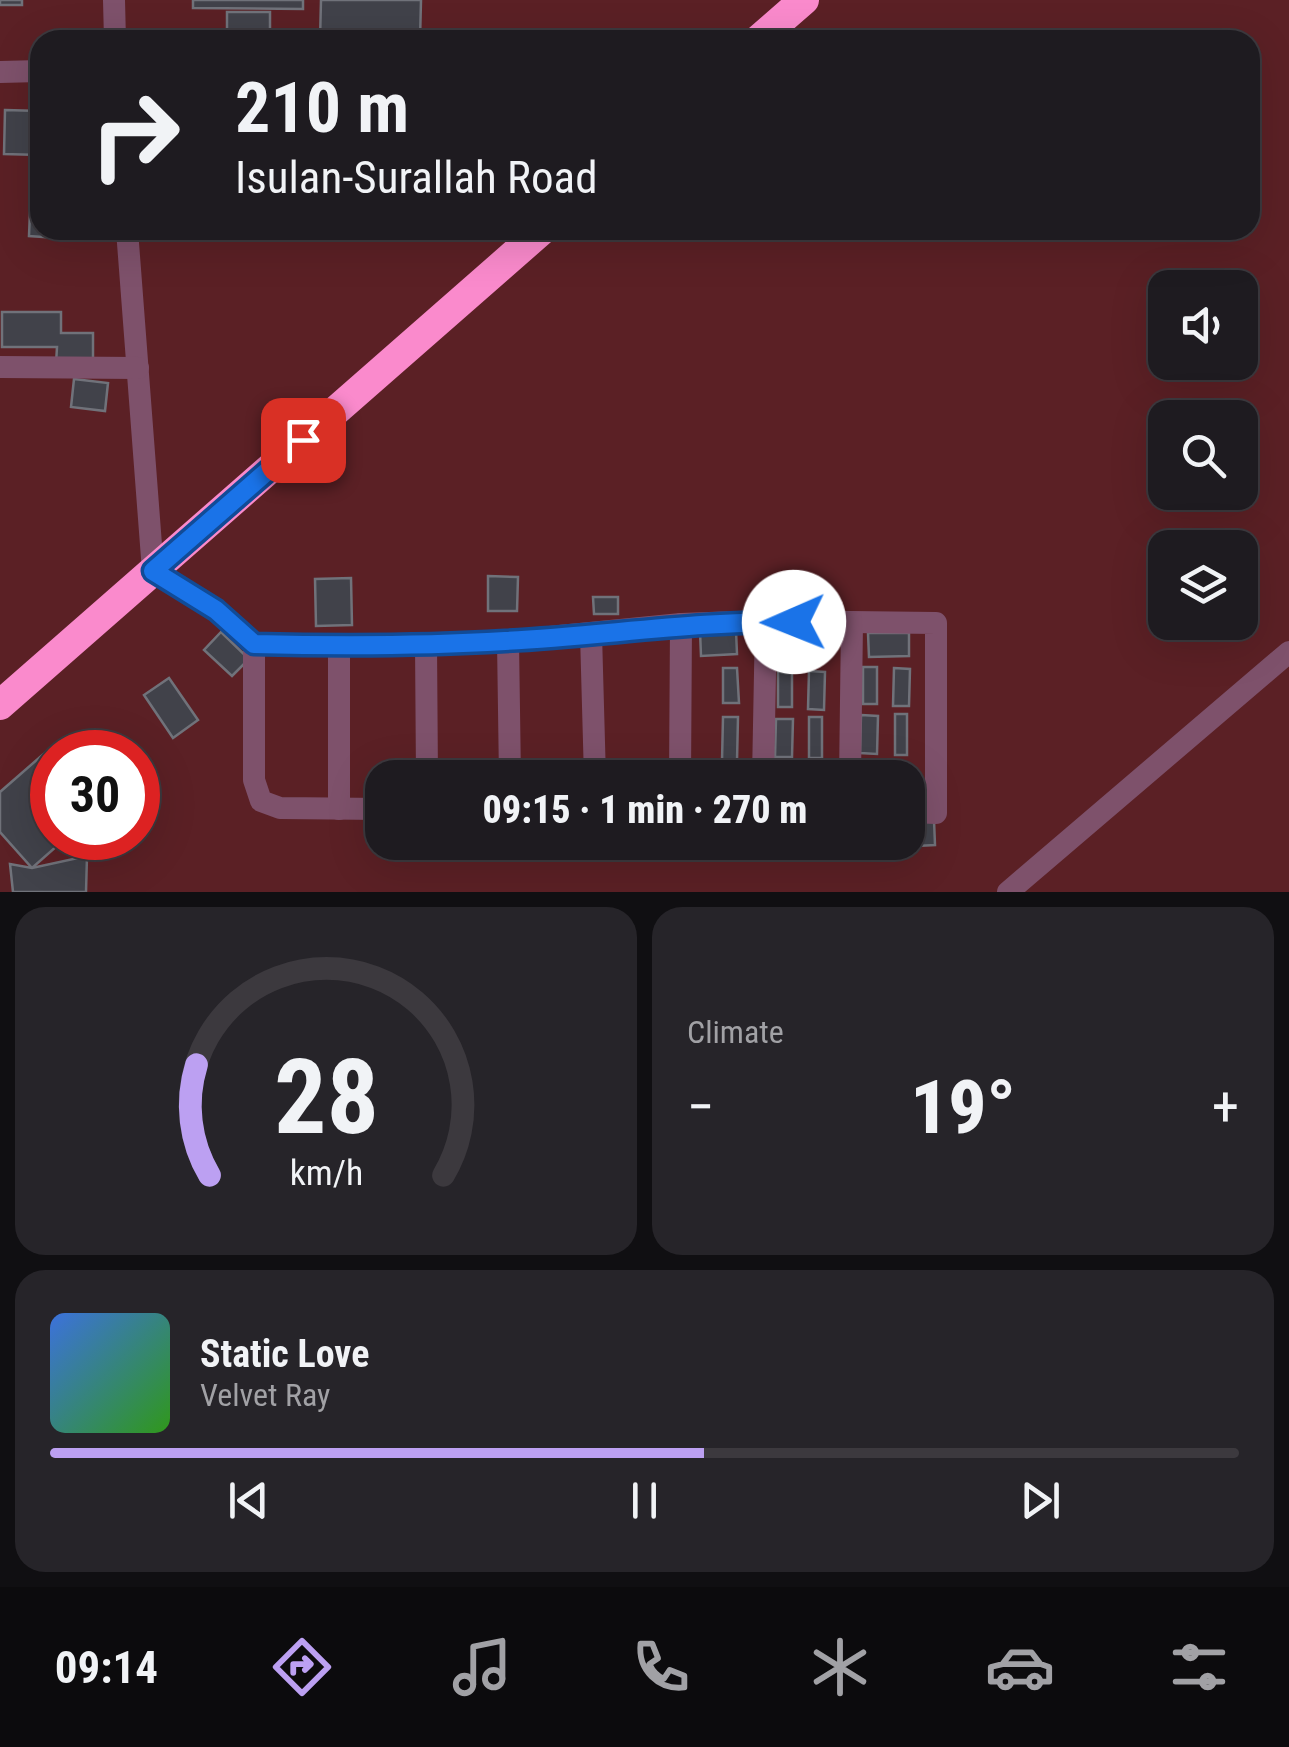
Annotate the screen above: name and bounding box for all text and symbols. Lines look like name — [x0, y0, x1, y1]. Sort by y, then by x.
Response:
text: 210 m — [235, 67, 409, 149]
icon: right — [70, 70, 200, 200]
text: Isulan-Surallah Road — [235, 151, 597, 204]
map controls — [1148, 270, 1258, 640]
button: sound — [1148, 270, 1258, 380]
pin — [261, 398, 346, 483]
button: search — [1148, 400, 1258, 510]
icon: arrive — [276, 413, 331, 468]
button: layers — [1148, 530, 1258, 640]
position arrow — [742, 570, 846, 674]
speed limit sign: 30 — [30, 730, 160, 860]
text: 09:15 · 1 min · 270 m — [483, 788, 807, 832]
text: Climate — [687, 1013, 784, 1051]
text: 28 — [273, 1037, 379, 1158]
text: 19° — [910, 1063, 1016, 1151]
text: − — [687, 1075, 715, 1139]
text: + — [1212, 1075, 1239, 1139]
text: km/h — [289, 1152, 363, 1194]
text: Static Love — [200, 1332, 369, 1376]
text: Velvet Ray — [200, 1376, 330, 1414]
icon: previous — [221, 1473, 276, 1528]
icon: pause — [617, 1473, 672, 1528]
icon: next — [1013, 1473, 1068, 1528]
icon: directions — [267, 1632, 337, 1702]
icon: music — [447, 1632, 517, 1702]
icon: phone — [626, 1632, 696, 1702]
icon: climate — [805, 1632, 875, 1702]
icon: car — [985, 1632, 1055, 1702]
icon: filters — [1164, 1632, 1234, 1702]
text: 09:14 — [55, 1641, 158, 1694]

